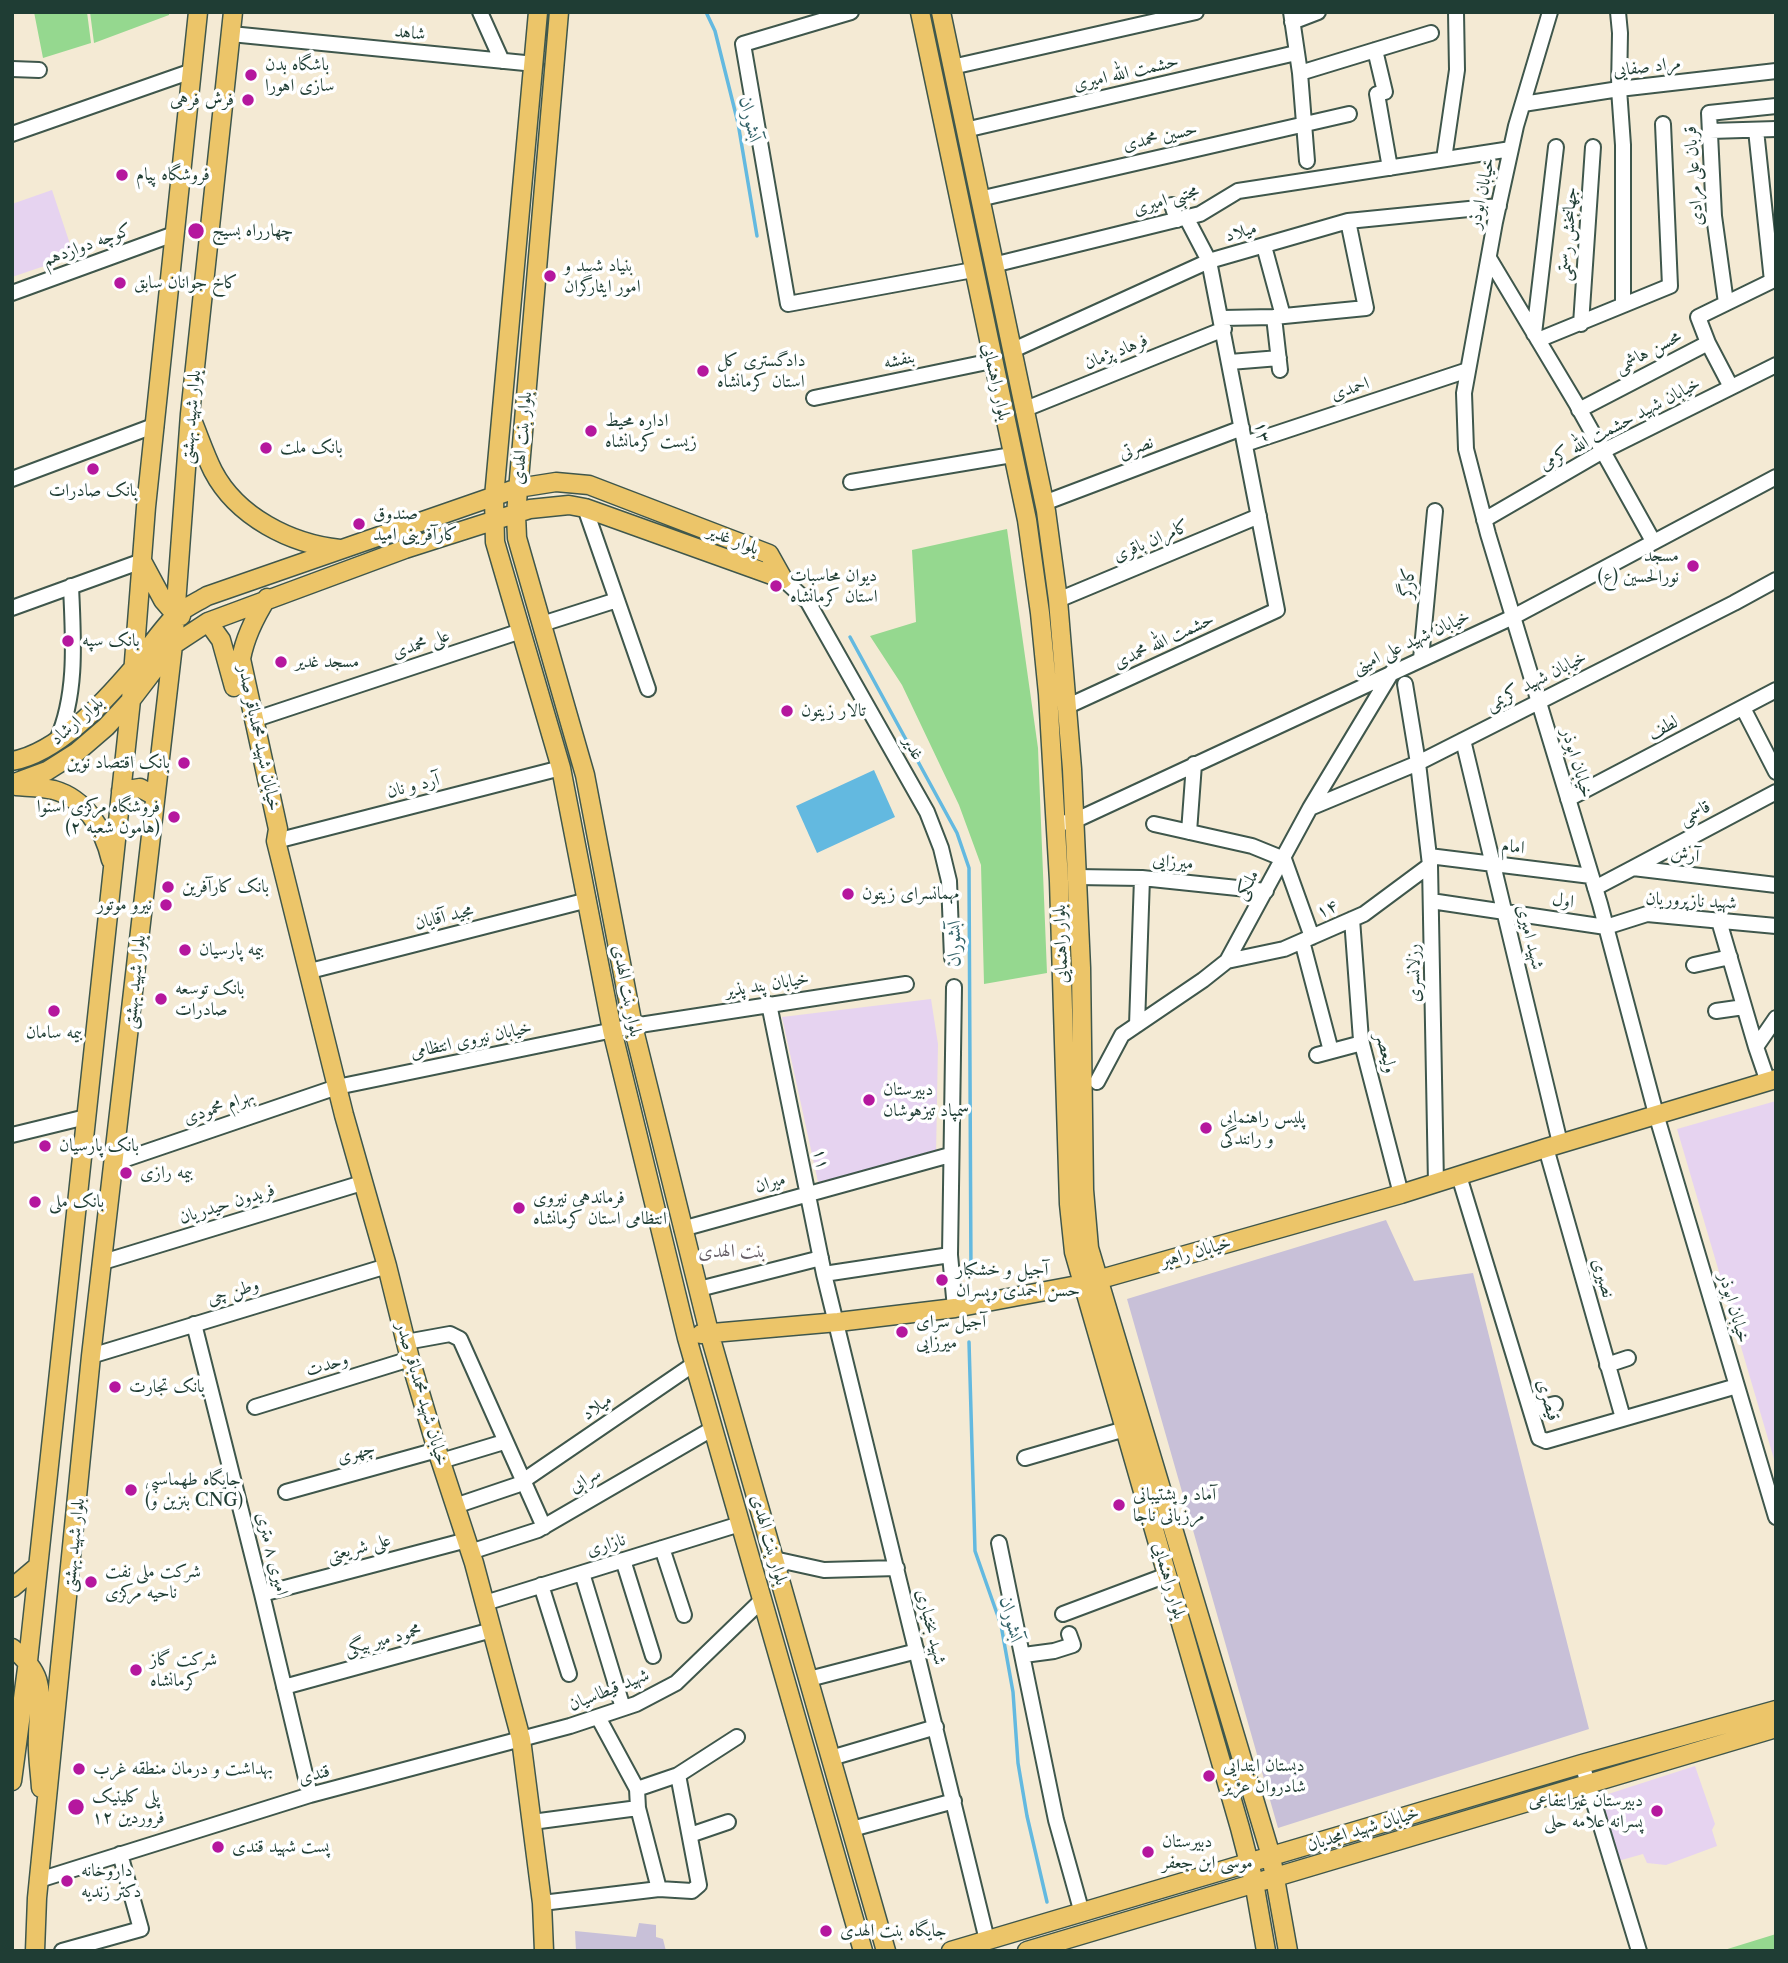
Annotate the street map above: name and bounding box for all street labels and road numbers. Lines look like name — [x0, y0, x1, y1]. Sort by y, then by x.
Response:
street label: شاهد — [393, 21, 427, 45]
street label: حشمت الله امیری — [1071, 50, 1181, 96]
street label: مراد صفایی — [1612, 52, 1682, 82]
street label: حسین محمدی — [1121, 118, 1199, 156]
street label: قربان علی مرادی — [1680, 125, 1708, 227]
street label: خیابان ابوذر — [1464, 156, 1500, 230]
street label: مجتبی امیری — [1130, 180, 1202, 220]
street label: جهانبخش رستمی — [1554, 186, 1582, 282]
street label: میلاد — [1223, 217, 1259, 247]
street label: کوچه دوازدهم — [40, 219, 134, 271]
street label: محسن هاشمی — [1611, 325, 1685, 379]
street label: فرهاد پژمان — [1081, 330, 1151, 374]
street label: بلوار راهنمایی — [977, 341, 1015, 423]
street label: بنفشه — [881, 346, 917, 374]
street label: بلوار شهید بهشتی — [176, 369, 206, 465]
street label: خیابان شهید حشمت الله کرمی — [1536, 372, 1704, 476]
street label: احمدی — [1328, 373, 1372, 405]
street label: بلوار بنت الهدی — [507, 391, 537, 485]
street label: ۱۳ — [1249, 420, 1275, 444]
street label: نصرتی — [1115, 432, 1157, 464]
street label: کامران باقری — [1110, 515, 1192, 567]
street label: بلوار غدیر — [704, 520, 762, 560]
street label: کارگر — [1396, 567, 1420, 599]
street label: خیابان شهید علی امینی — [1349, 605, 1473, 679]
street label: حشمت الله محمدی — [1110, 608, 1218, 674]
street label: علی محمدی — [390, 625, 452, 663]
street label: خیابان شهید کریمی — [1482, 646, 1590, 716]
street label: خیابان شهید محمدباقر صدر — [233, 663, 285, 813]
street label: بلوار ارشاد — [46, 692, 108, 750]
street label: لطف — [1644, 711, 1682, 745]
street label: خیابان ابوذر — [1556, 726, 1598, 800]
street label: غدیر — [898, 732, 928, 764]
street label: آرد و نان — [384, 769, 442, 803]
street label: قاسمی — [1676, 796, 1714, 830]
street label: امام — [1500, 835, 1526, 859]
street label: آرش — [1669, 843, 1701, 867]
street label: میرزایی — [1151, 849, 1195, 875]
street label: ملکی — [1230, 866, 1264, 904]
street label: شهید نازپروریان — [1645, 888, 1737, 914]
street label: اول — [1551, 889, 1575, 913]
street label: ۱۴ — [1313, 895, 1341, 923]
street label: مجید آقایان — [412, 899, 476, 935]
street label: شهید امیری — [1511, 902, 1549, 972]
street label: بلوار راهنمایی — [1049, 904, 1073, 984]
street label: بلوار شهید بهشتی — [119, 934, 151, 1030]
street label: بلوار بنت الهدی — [607, 943, 647, 1039]
street label: رزلانسری — [1403, 943, 1425, 1003]
street label: خیابان پند پذیر — [723, 968, 811, 1002]
street label: خیابان نیروی انتظامی — [408, 1017, 534, 1063]
street label: ولیعصر — [1371, 1031, 1401, 1075]
street label: بهرام محمودی — [181, 1085, 257, 1129]
street label: ۱۱ — [808, 1146, 834, 1172]
street label: میران — [752, 1168, 788, 1198]
street label: فریدون حیدریان — [177, 1179, 277, 1229]
street label: خیابان راهبر — [1158, 1232, 1234, 1272]
street label: نصیری — [1587, 1256, 1619, 1300]
street label: خیابان ابوذر — [1714, 1271, 1754, 1345]
street label: وطن چی — [205, 1274, 261, 1310]
street label: خیابان شهید محمدباقر صدر — [391, 1320, 453, 1468]
street label: وحدت — [303, 1348, 351, 1382]
street label: قیصری — [1532, 1377, 1564, 1423]
street label: میلاد — [578, 1389, 616, 1425]
street label: چهری — [334, 1437, 378, 1469]
street label: سرابی — [565, 1462, 605, 1498]
street label: بلوار بنت الهدی — [746, 1492, 792, 1588]
street label: بلوار شهید بهشتی — [58, 1497, 90, 1593]
street label: امیری ۸ متری — [251, 1510, 293, 1598]
street label: علی شریعتی — [325, 1529, 393, 1567]
street label: نازاری — [584, 1529, 628, 1561]
street label: بلوار راهنمایی — [1148, 1540, 1190, 1622]
street label: شهید بختیاری — [911, 1587, 951, 1667]
street label: محمود میر بیگی — [342, 1619, 424, 1661]
street label: شهید قیطاسیان — [566, 1664, 652, 1716]
street label: قندی — [296, 1760, 332, 1790]
street label: خیابان شهید امجدیان — [1304, 1802, 1422, 1856]

